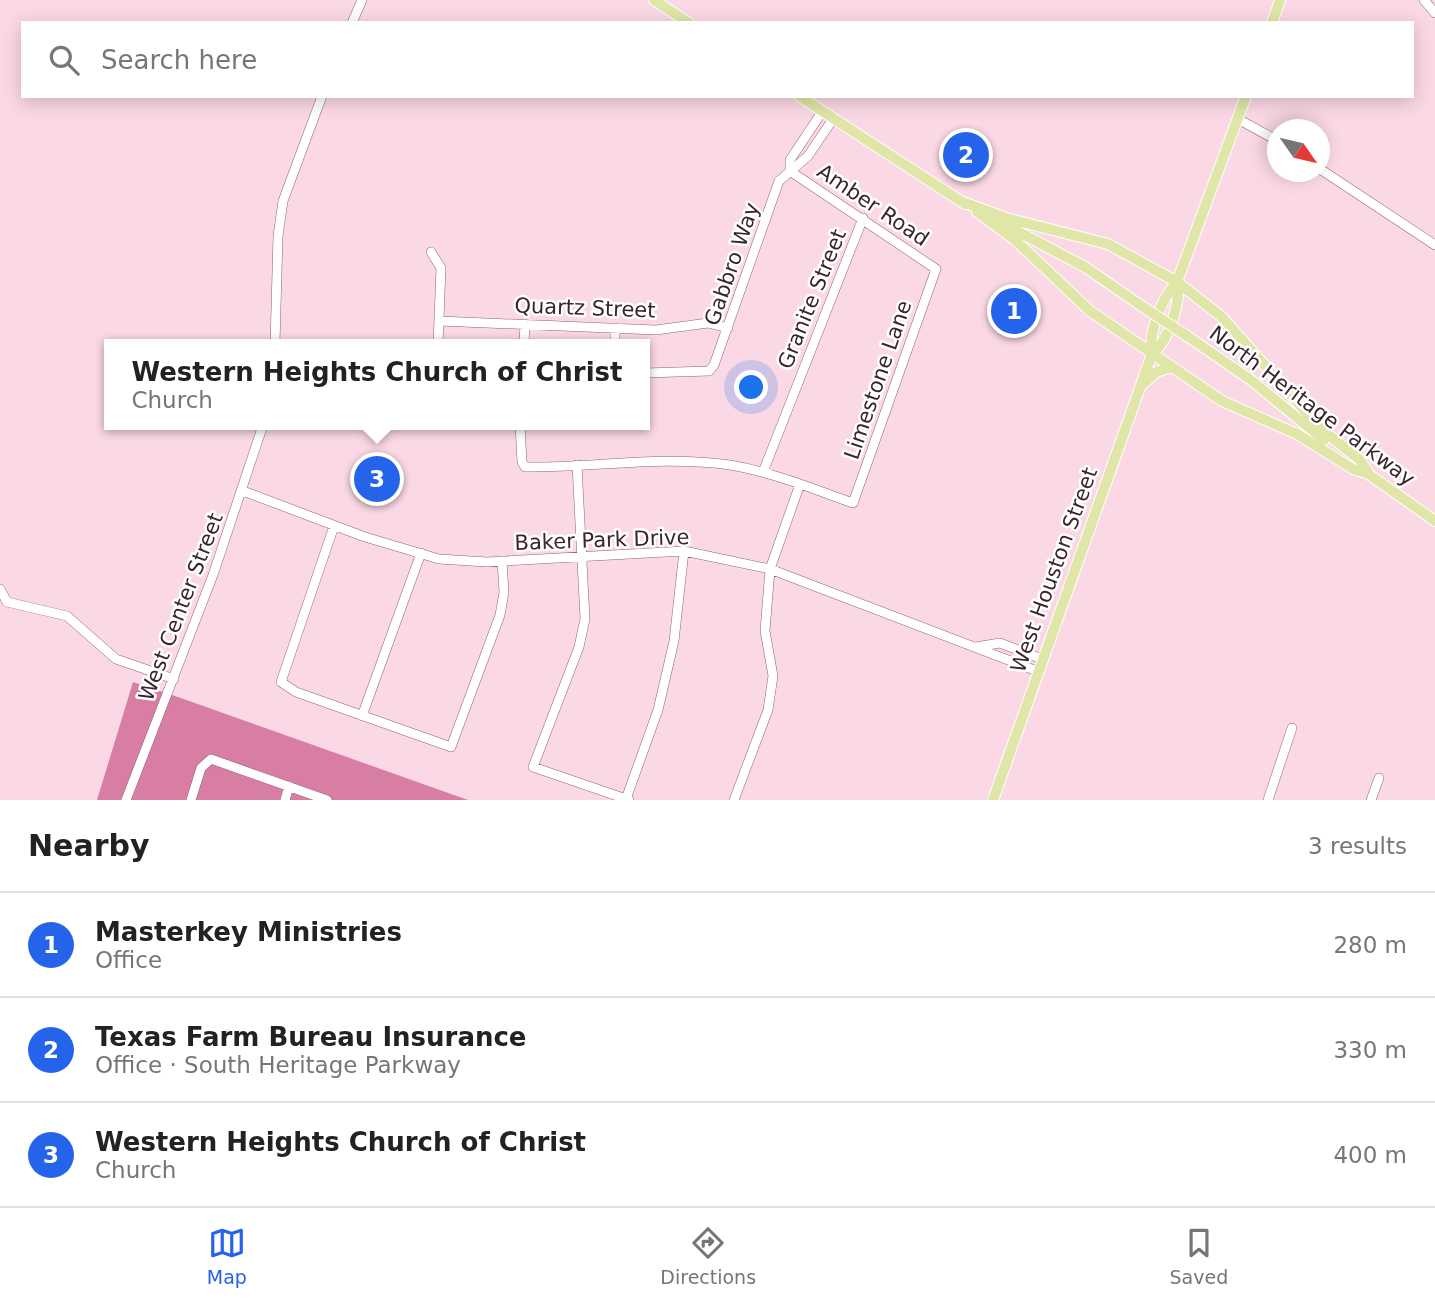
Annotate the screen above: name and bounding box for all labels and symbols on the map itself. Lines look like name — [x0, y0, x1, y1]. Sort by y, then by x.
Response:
north arrow — [1267, 119, 1330, 182]
pin: 2 — [943, 129, 989, 181]
street label: Amber Road — [813, 159, 933, 251]
street label: Gabbro Way — [700, 199, 764, 329]
street label: Granite Street — [773, 226, 851, 372]
pin: 1 — [991, 285, 1037, 337]
street label: Quartz Street — [514, 294, 656, 322]
street label: Limestone Lane — [840, 297, 916, 463]
street label: North Heritage Parkway — [1205, 321, 1419, 491]
your location — [734, 370, 768, 404]
pin: 3 — [354, 453, 400, 505]
street label: West Houston Street — [1006, 464, 1102, 676]
street label: West Center Street — [134, 510, 228, 704]
street label: Baker Park Drive — [514, 525, 690, 555]

